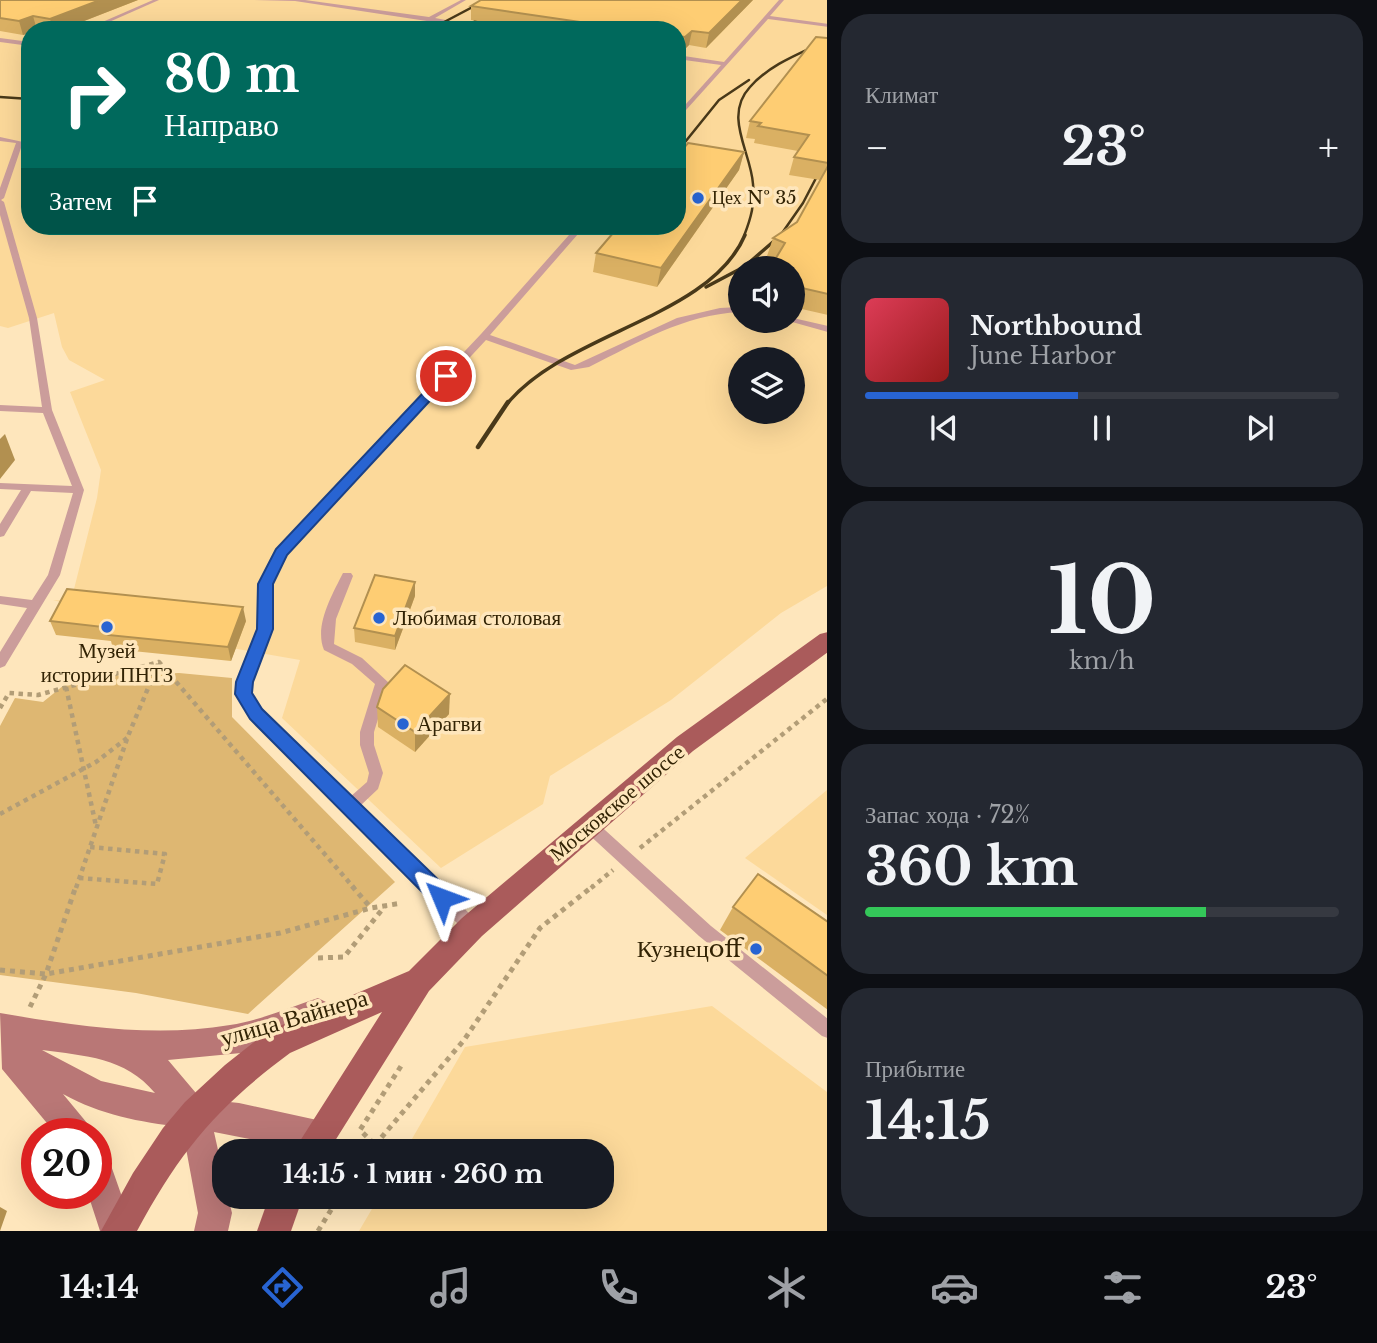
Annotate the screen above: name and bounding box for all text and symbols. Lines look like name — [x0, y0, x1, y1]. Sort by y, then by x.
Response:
text: 80 m — [164, 44, 299, 105]
icon: right — [49, 49, 140, 140]
text: Климат — [865, 81, 938, 109]
text: Направо — [164, 105, 279, 145]
text: 23° — [1061, 115, 1146, 179]
text: − — [865, 124, 889, 171]
text: + — [1318, 124, 1339, 171]
icon: arrive — [126, 182, 164, 220]
text: Затем — [49, 185, 112, 217]
place label: Цех № 35 — [712, 187, 797, 209]
marker: Цех № 35 — [690, 190, 706, 206]
map controls — [728, 256, 805, 424]
button: sound — [728, 256, 805, 333]
text: Northbound — [970, 310, 1142, 342]
text: June Harbor — [970, 342, 1116, 370]
pin — [416, 346, 476, 406]
button: layers — [728, 347, 805, 424]
icon: arrive — [427, 357, 465, 395]
icon: previous — [925, 409, 963, 447]
icon: pause — [1083, 409, 1121, 447]
icon: next — [1241, 409, 1279, 447]
text: 10 — [1048, 545, 1156, 658]
place label: Любимая столовая — [393, 605, 561, 631]
marker: Любимая столовая — [371, 610, 387, 626]
marker: Музей истории ПНТЗ — [99, 619, 115, 635]
place label: Музей истории ПНТЗ — [41, 638, 173, 688]
text: km/h — [1069, 647, 1135, 675]
place label: Арагви — [417, 711, 482, 737]
marker: Арагви — [395, 716, 411, 732]
street label: Московское шоссе — [544, 739, 690, 867]
text: Запас хода · 72% — [865, 801, 1030, 829]
text: 360 km — [865, 835, 1078, 899]
position arrow — [405, 861, 479, 935]
place label: Кузнецoff — [637, 934, 745, 963]
marker: Кузнецoff — [748, 941, 764, 957]
street label: улица Вайнера — [217, 983, 371, 1052]
text: Прибытие — [865, 1055, 965, 1083]
text: 14:15 — [865, 1089, 991, 1153]
speed limit sign: 20 — [21, 1118, 112, 1209]
text: 14:15 · 1 мин · 260 m — [283, 1158, 543, 1190]
icon: directions — [258, 1263, 307, 1312]
icon: music — [426, 1263, 475, 1312]
icon: phone — [594, 1263, 643, 1312]
icon: climate — [762, 1263, 811, 1312]
icon: car — [930, 1263, 979, 1312]
icon: filters — [1098, 1263, 1147, 1312]
text: 14:14 — [59, 1267, 139, 1307]
text: 23° — [1266, 1267, 1317, 1307]

